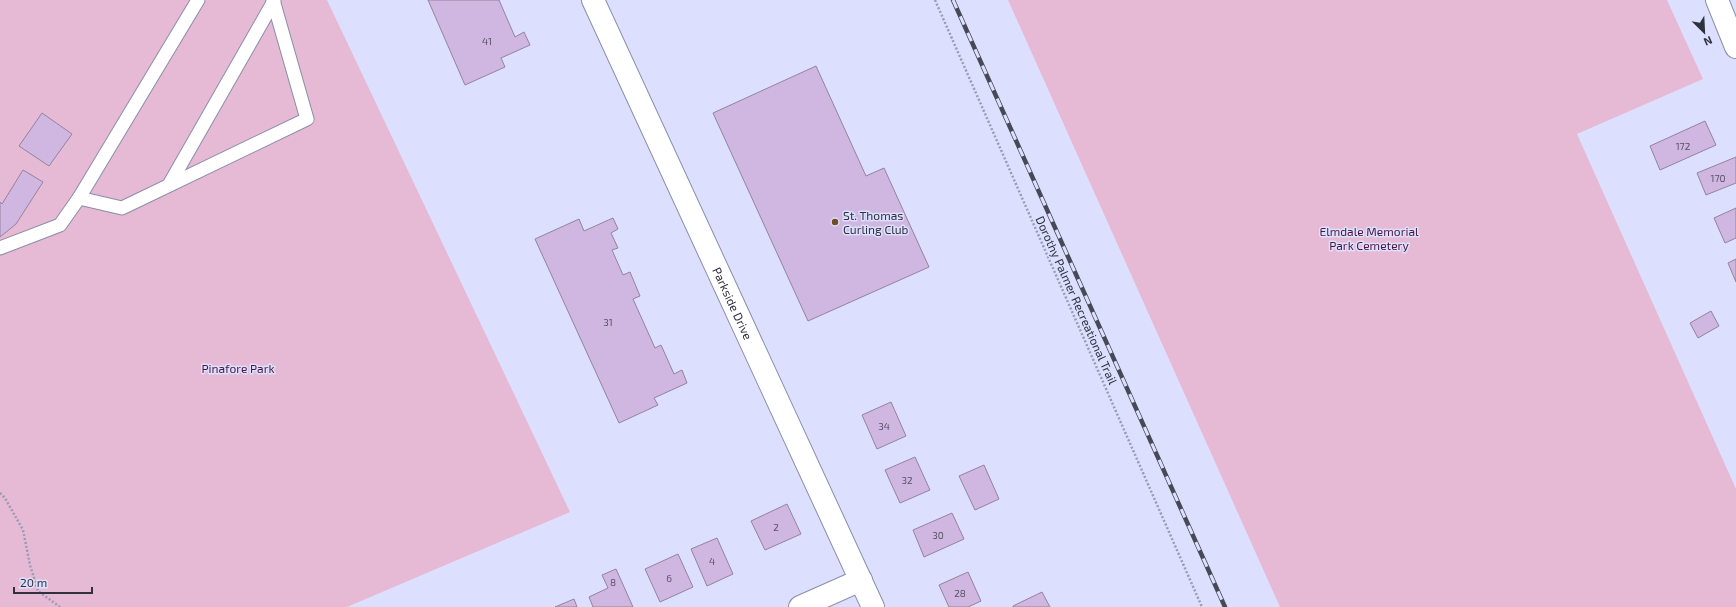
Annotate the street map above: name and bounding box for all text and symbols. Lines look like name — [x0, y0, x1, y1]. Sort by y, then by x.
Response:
north arrow — [1684, 12, 1724, 52]
text: N — [1702, 34, 1715, 49]
house number: 41 — [482, 35, 492, 47]
house number: 172 — [1676, 140, 1691, 152]
house number: 170 — [1710, 172, 1726, 184]
place label: St. Thomas Curling Club — [843, 208, 909, 236]
street label: Dorothy Palmer Recreational Trail — [1033, 214, 1121, 387]
marker: St. Thomas Curling Club — [830, 217, 840, 227]
park label: Elmdale Memorial Park Cemetery — [1319, 224, 1419, 252]
street label: Parkside Drive — [710, 265, 756, 342]
house number: 31 — [603, 316, 613, 328]
park label: Pinafore Park — [201, 361, 275, 375]
house number: 34 — [878, 420, 890, 432]
house number: 32 — [901, 474, 913, 486]
house number: 2 — [773, 521, 779, 533]
house number: 30 — [932, 529, 944, 541]
house number: 4 — [709, 555, 715, 567]
scale bar — [14, 569, 92, 595]
house number: 6 — [666, 572, 672, 584]
text: 20 m — [20, 575, 47, 589]
house number: 8 — [610, 576, 616, 588]
house number: 28 — [954, 587, 966, 599]

